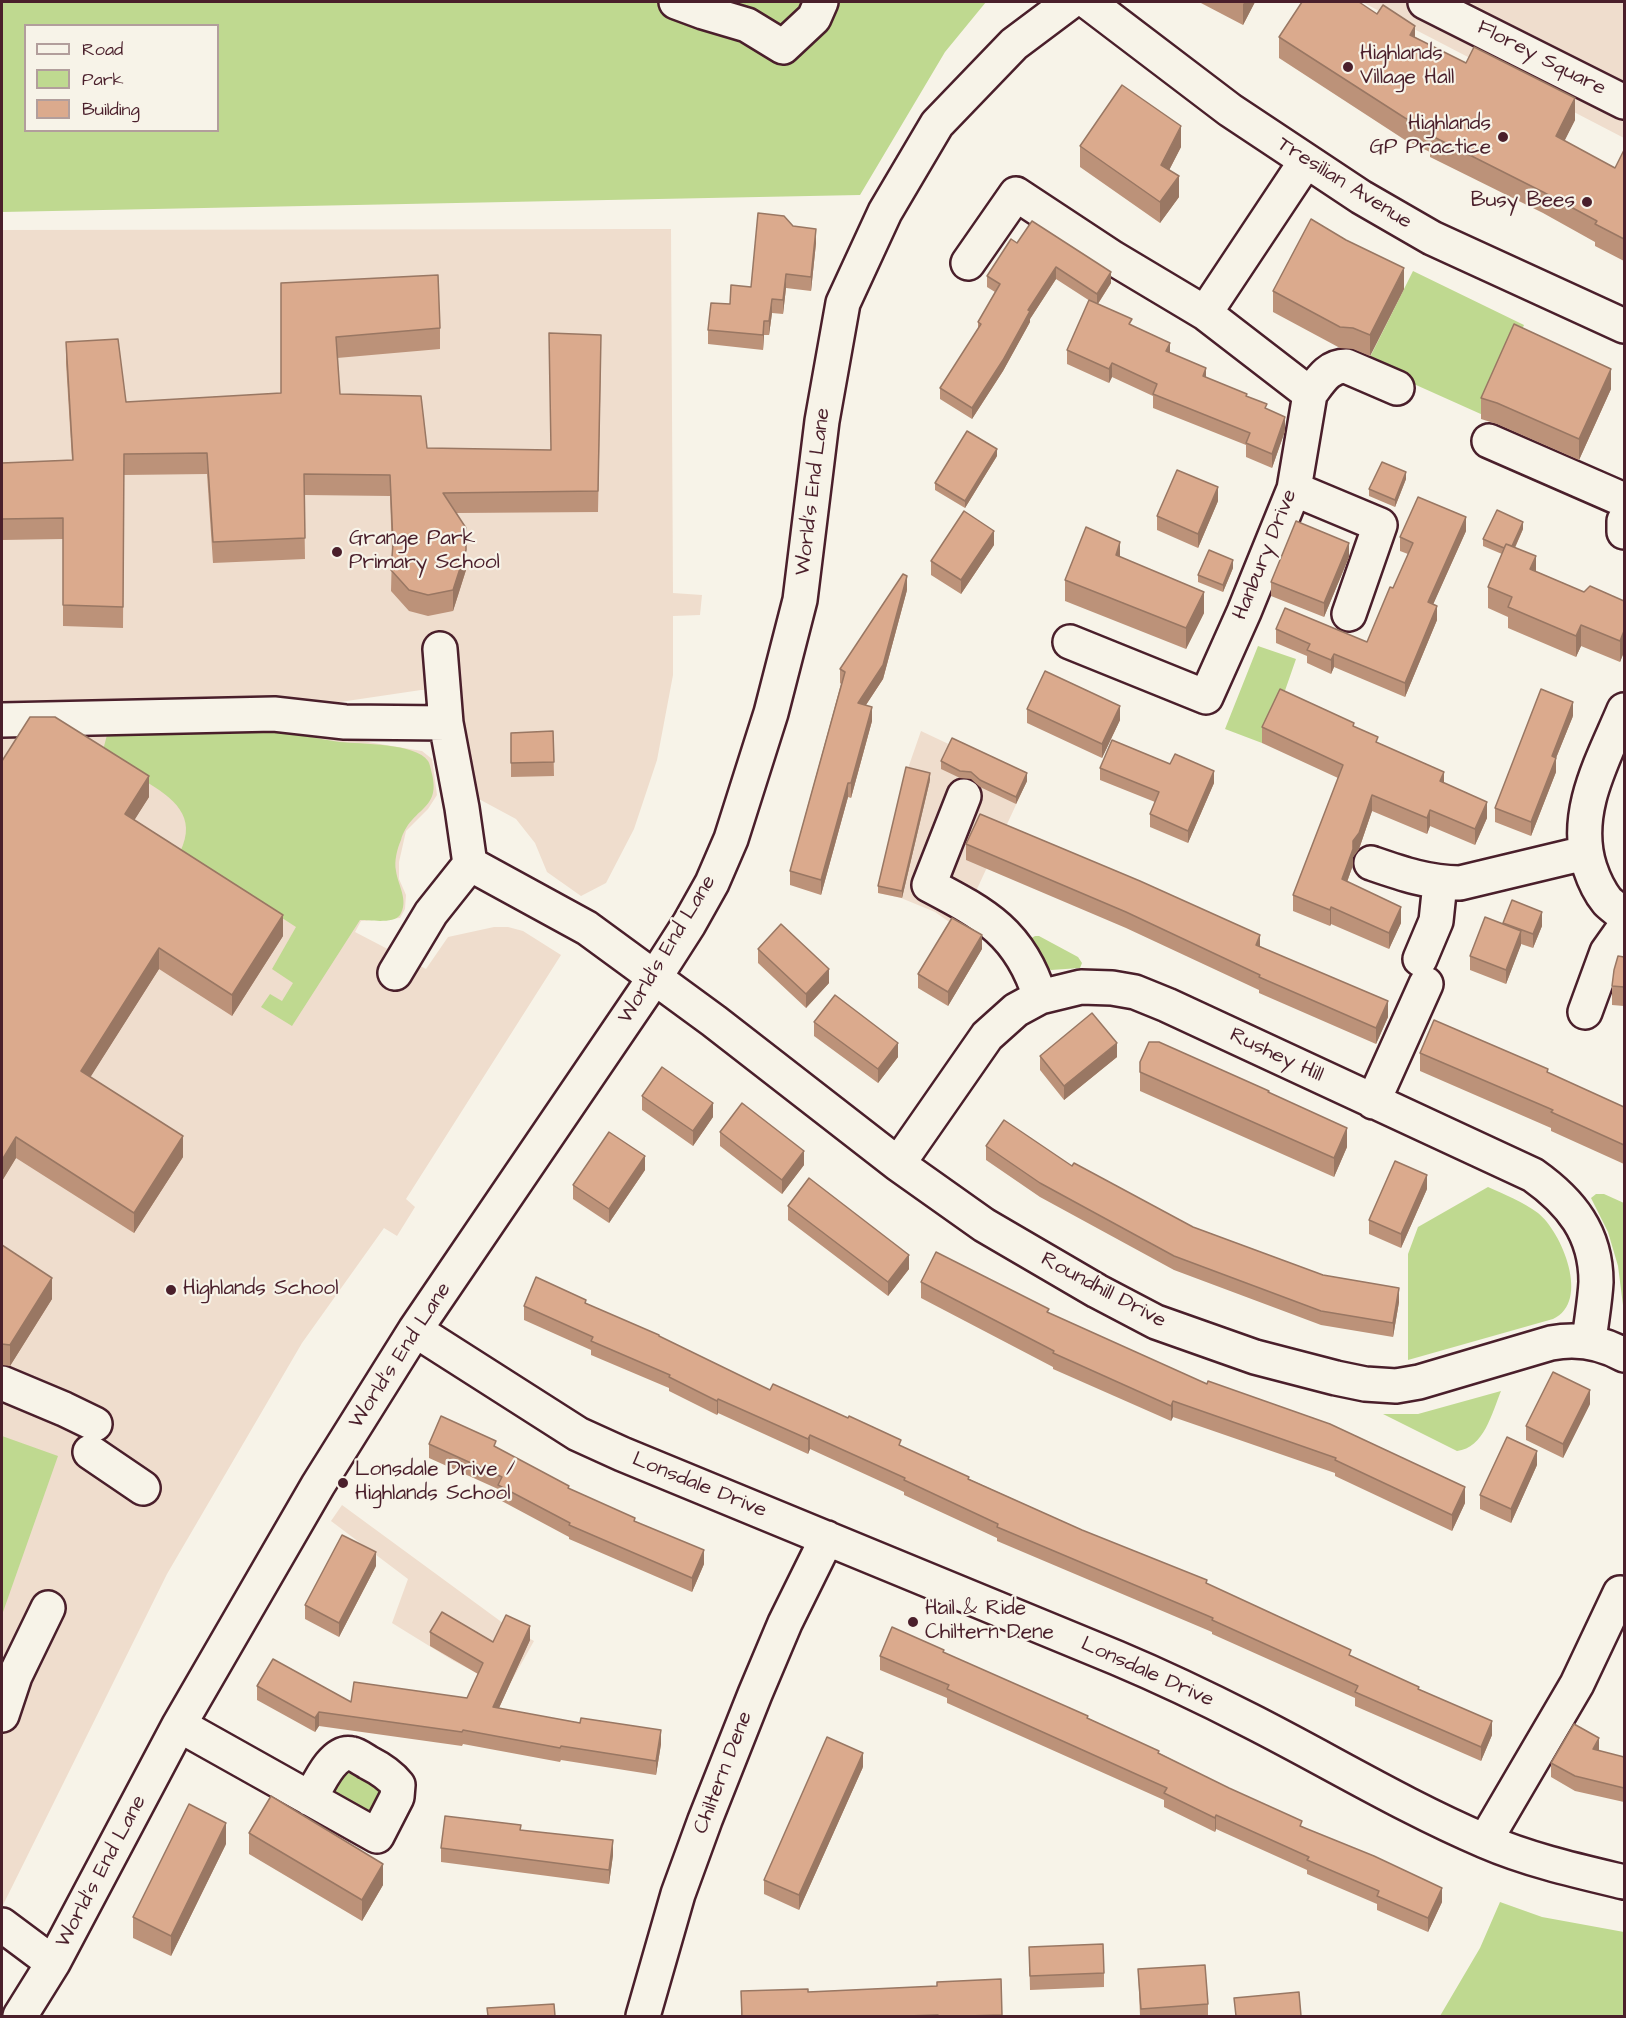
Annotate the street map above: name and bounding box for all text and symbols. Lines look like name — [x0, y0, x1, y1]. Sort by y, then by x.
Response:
street label: Florey Square — [1472, 16, 1610, 102]
legend — [24, 24, 219, 132]
text: Road — [82, 37, 123, 62]
place label: Highlands Village Hall — [1360, 42, 1454, 92]
marker: Highlands Village Hall — [1341, 60, 1355, 74]
text: Park — [82, 67, 124, 92]
text: Building — [82, 97, 140, 122]
place label: Highlands GP Practice — [1369, 112, 1491, 162]
marker: Highlands GP Practice — [1496, 130, 1510, 144]
street label: Tresilian Avenue — [1272, 132, 1416, 236]
place label: Busy Bees — [1471, 189, 1575, 215]
marker: Busy Bees — [1580, 195, 1594, 209]
street label: World's End Lane — [791, 407, 837, 577]
street label: Hanbury Drive — [1228, 486, 1304, 624]
place label: Grange Park Primary School — [349, 527, 500, 577]
marker: Grange Park Primary School — [330, 545, 344, 559]
street label: World's End Lane — [614, 871, 722, 1029]
street label: Rushey Hill — [1225, 1023, 1327, 1089]
street label: Roundhill Drive — [1036, 1247, 1170, 1335]
place label: Highlands School — [183, 1277, 338, 1303]
street label: World's End Lane — [344, 1278, 458, 1434]
marker: Highlands School — [164, 1283, 178, 1297]
street label: Lonsdale Drive — [628, 1448, 770, 1524]
place label: Lonsdale Drive / Highlands School — [355, 1458, 516, 1508]
marker: Lonsdale Drive / Highlands School — [336, 1476, 350, 1490]
place label: Hail & Ride Chiltern Dene — [925, 1597, 1054, 1647]
marker: Hail & Ride Chiltern Dene — [906, 1615, 920, 1629]
street label: Lonsdale Drive — [1077, 1632, 1217, 1714]
street label: Chiltern Dene — [689, 1708, 759, 1838]
street label: World's End Lane — [51, 1792, 153, 1952]

